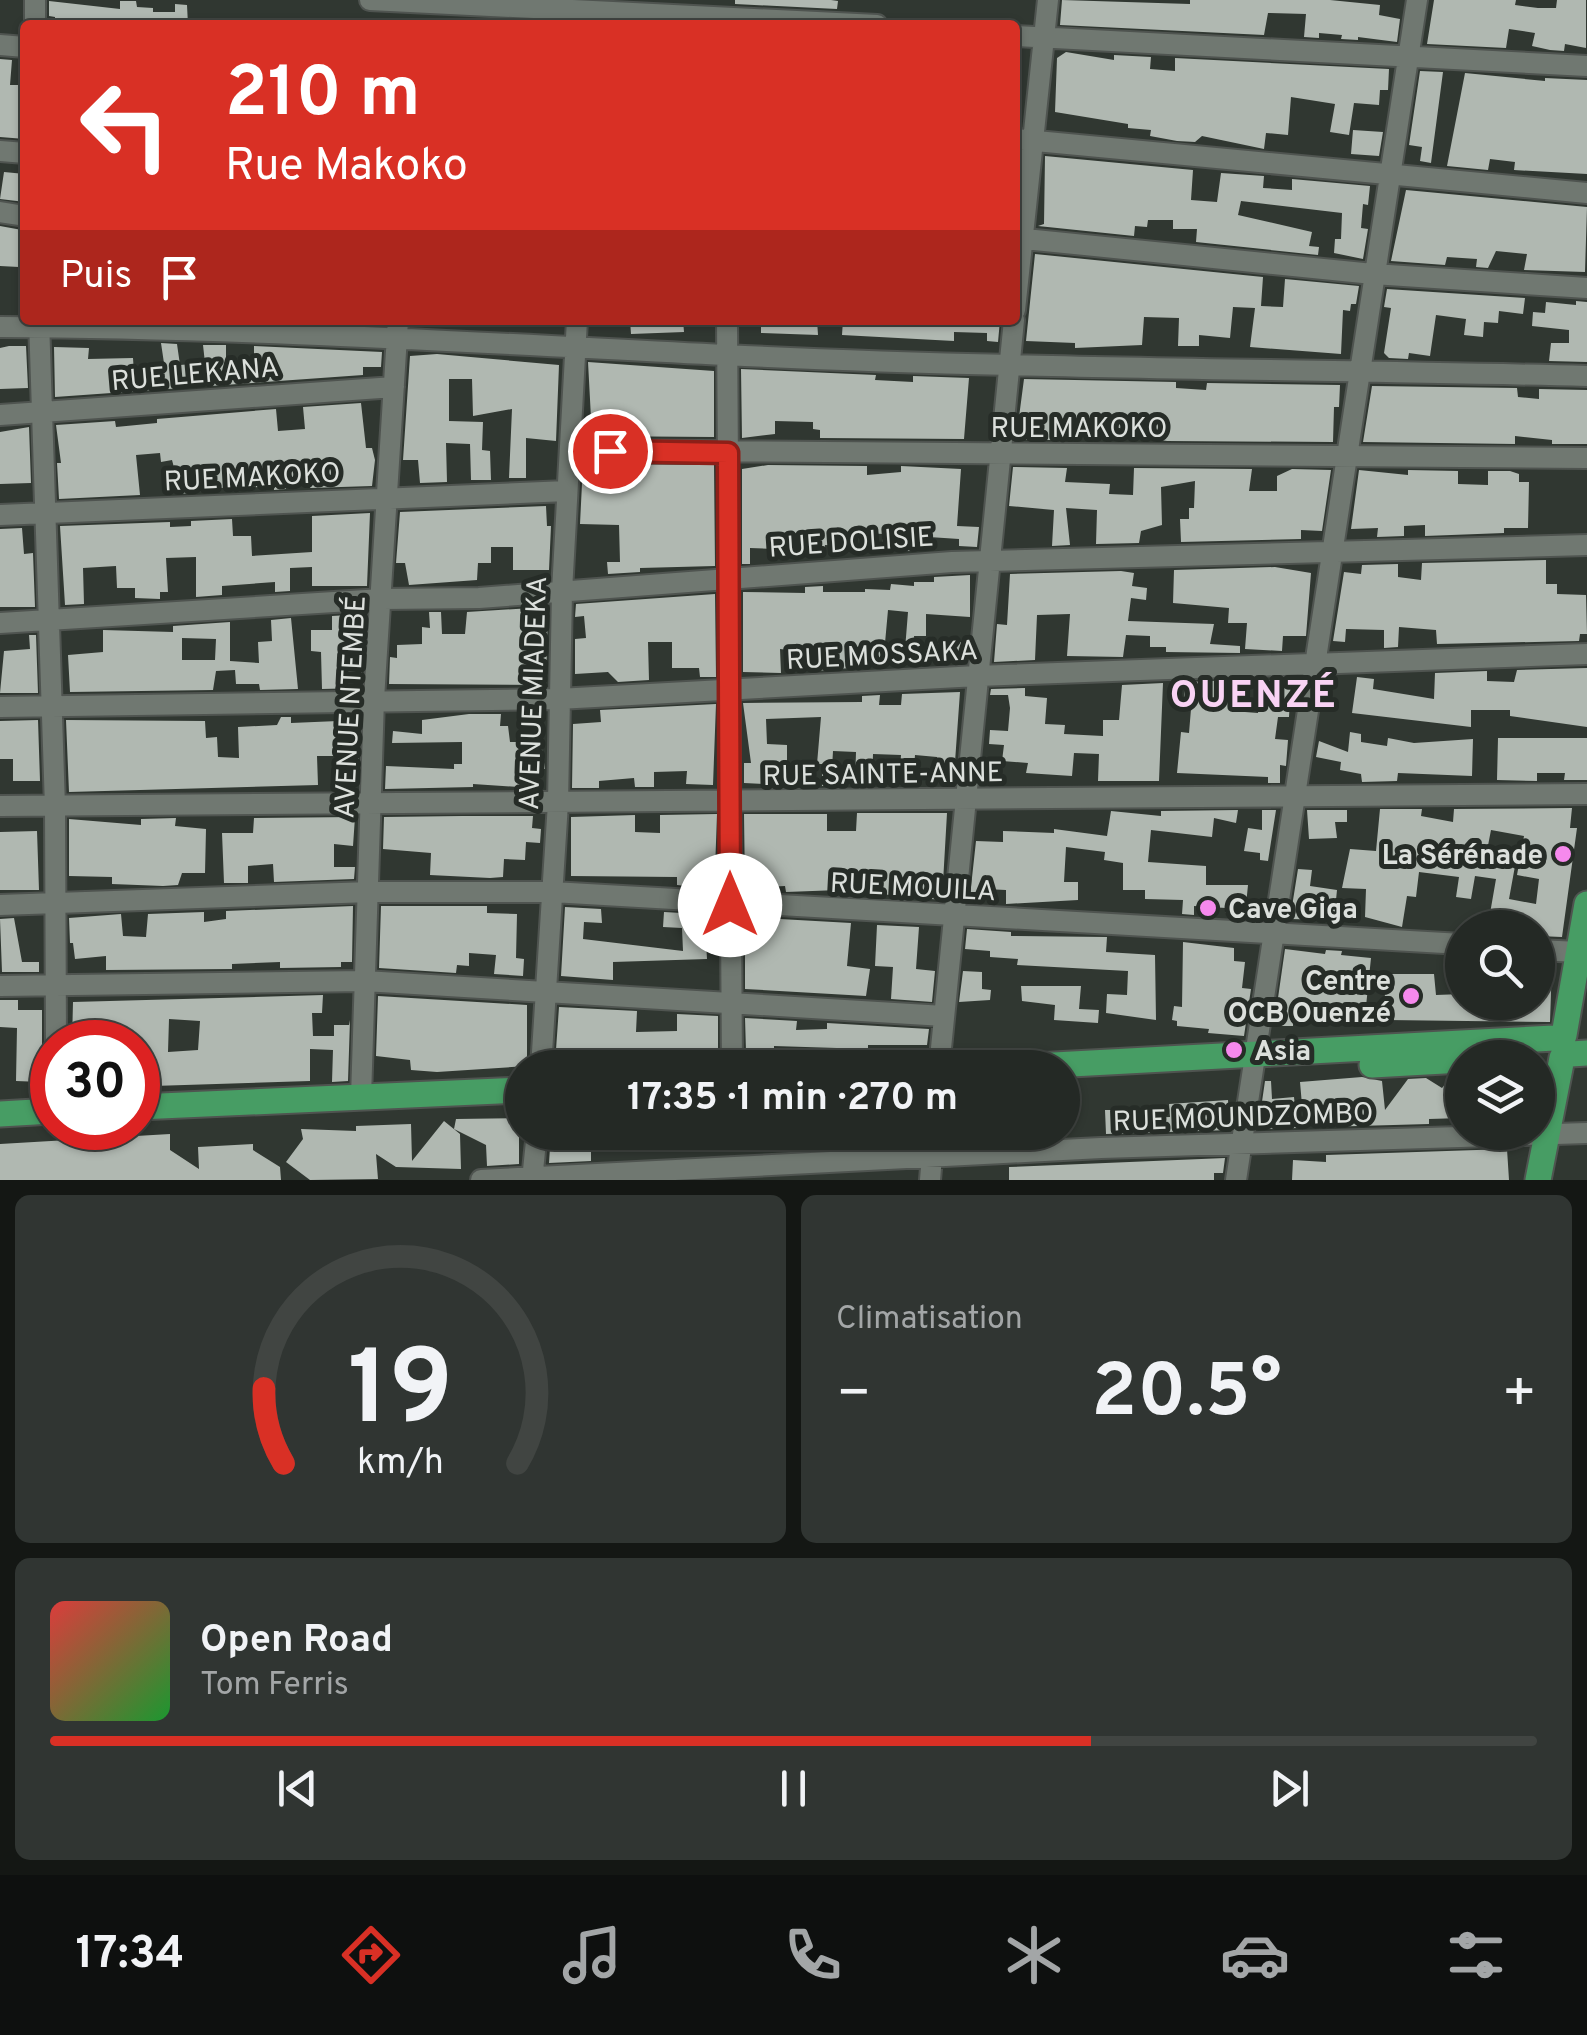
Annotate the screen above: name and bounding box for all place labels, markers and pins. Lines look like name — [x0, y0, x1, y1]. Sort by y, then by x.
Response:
pin — [568, 409, 653, 494]
place label: La Sérénade — [1382, 839, 1543, 875]
marker: La Sérénade — [1552, 843, 1574, 865]
place label: Cave Giga — [1228, 893, 1358, 929]
marker: Cave Giga — [1197, 897, 1219, 919]
place label: Centre OCB Ouenzé — [1227, 965, 1391, 1033]
marker: Centre OCB Ouenzé — [1400, 985, 1422, 1007]
place label: Asia — [1254, 1035, 1311, 1071]
marker: Asia — [1223, 1039, 1245, 1061]

